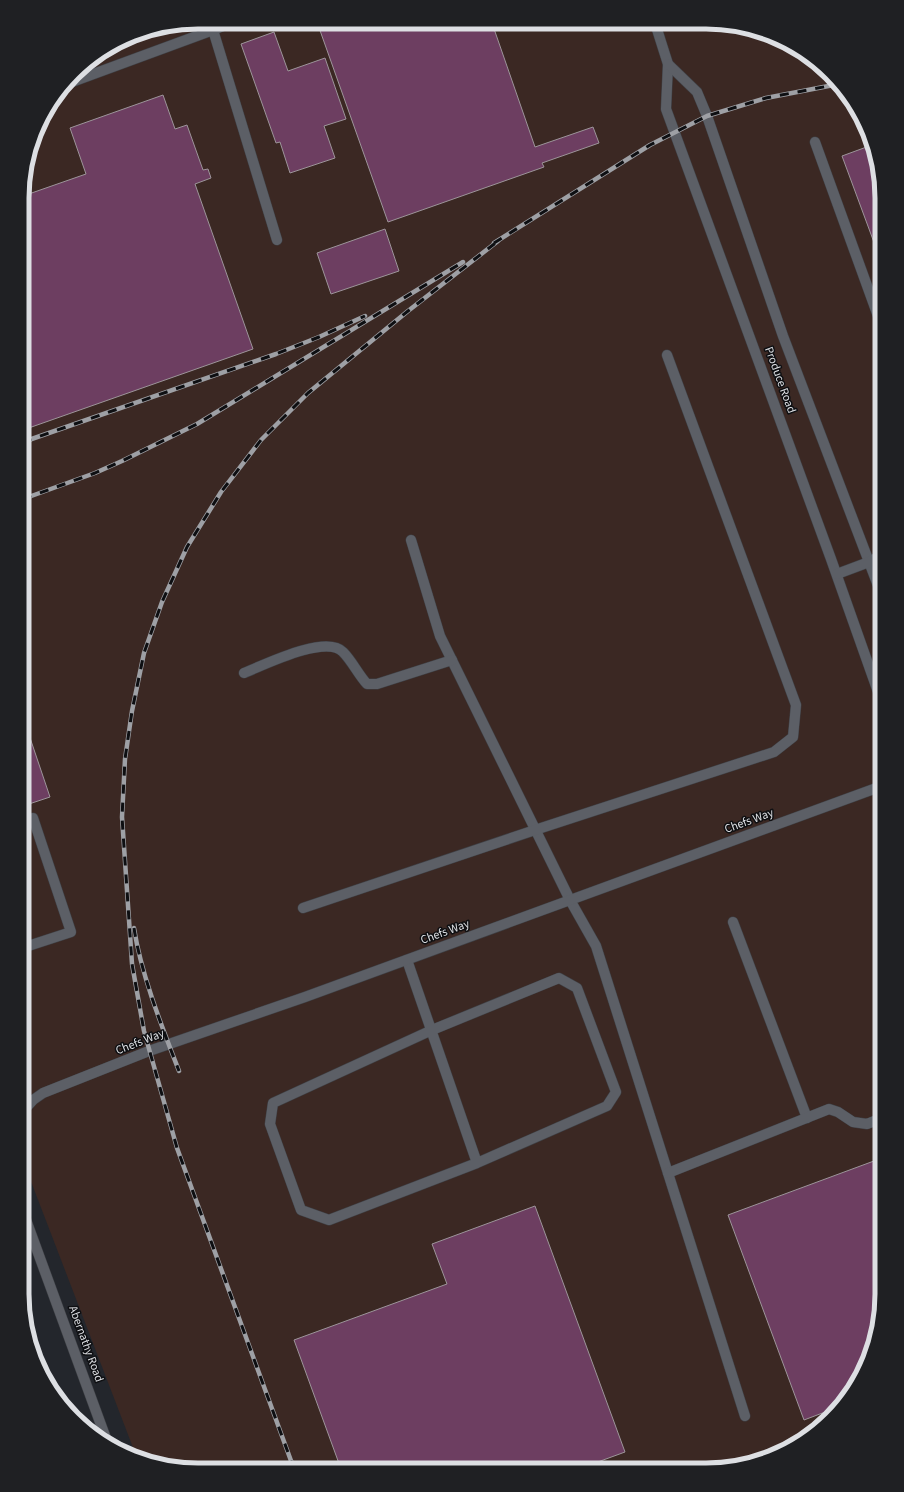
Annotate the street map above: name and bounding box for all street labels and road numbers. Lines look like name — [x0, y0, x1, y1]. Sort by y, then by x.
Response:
street label: Produce Road — [760, 344, 800, 416]
street label: Chefs Way — [722, 804, 776, 838]
street label: Chefs Way — [418, 915, 472, 949]
street label: Chefs Way — [113, 1025, 167, 1059]
street label: Abernathy Road — [64, 1303, 108, 1385]

